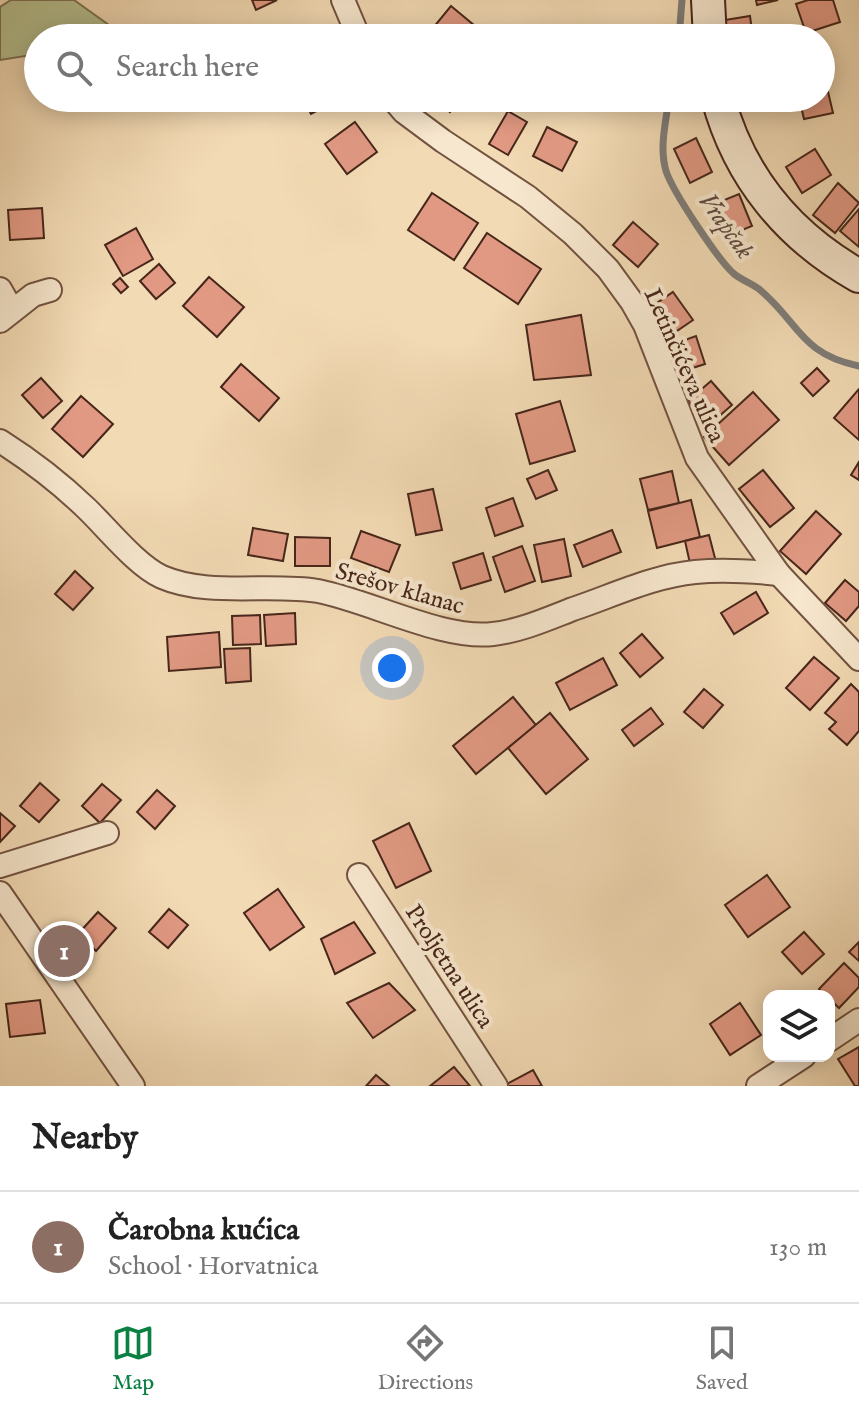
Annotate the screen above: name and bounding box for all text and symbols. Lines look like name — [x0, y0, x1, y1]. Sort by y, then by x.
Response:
search box — [24, 24, 835, 112]
icon: search — [52, 46, 96, 90]
text: Search here — [116, 49, 259, 87]
water label: Vrapčak — [691, 186, 761, 266]
street label: Letinčićeva ulica — [636, 284, 732, 448]
street label: Srešov klanac — [332, 556, 468, 623]
your location — [372, 648, 412, 688]
street label: Proljetna ulica — [397, 899, 501, 1035]
pin: 1 — [38, 921, 90, 981]
map controls — [763, 990, 835, 1062]
button: layers — [763, 990, 835, 1062]
text: Nearby — [32, 1117, 138, 1160]
text: Čarobna kućica — [108, 1212, 299, 1250]
text: 1 — [53, 1231, 63, 1264]
text: 130 m — [769, 1231, 827, 1264]
text: School · Horvatnica — [108, 1250, 319, 1283]
tab: Map — [111, 1321, 155, 1397]
tab: Directions — [378, 1321, 473, 1397]
tab: Saved — [696, 1321, 748, 1397]

